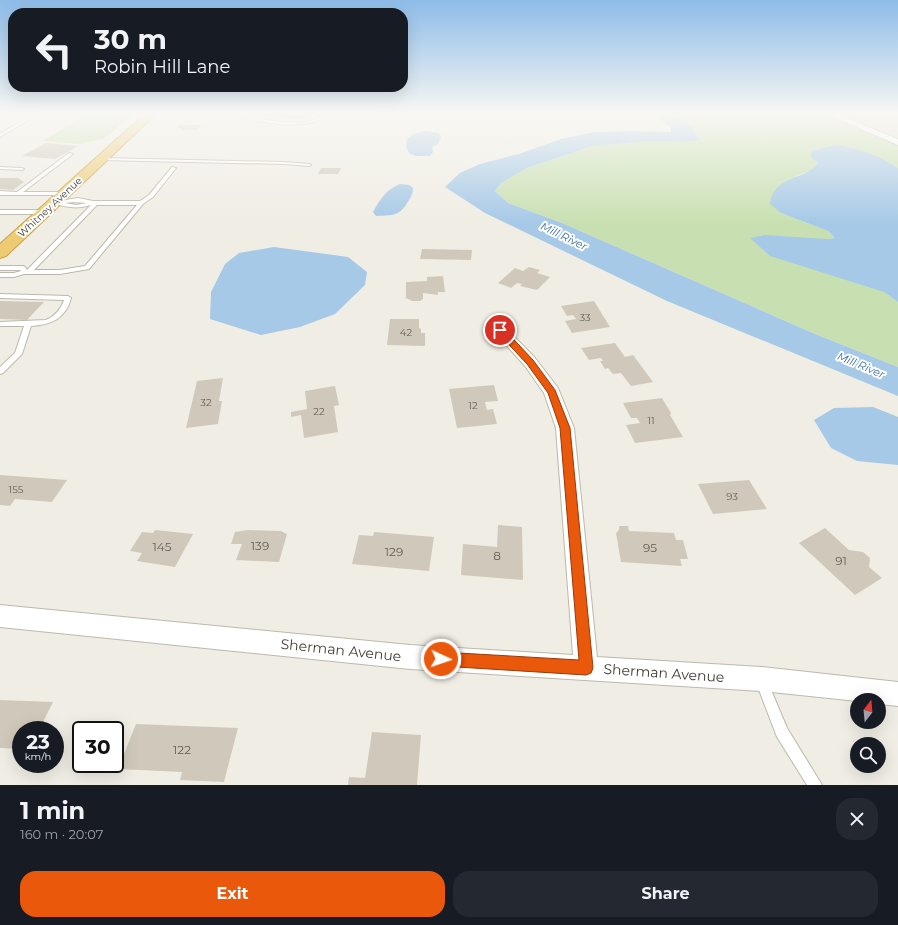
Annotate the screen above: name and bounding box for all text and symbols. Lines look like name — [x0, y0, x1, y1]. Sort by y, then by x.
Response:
text: 30 m — [94, 22, 167, 56]
icon: left — [28, 24, 80, 76]
text: Robin Hill Lane — [94, 56, 230, 78]
street label: Whitney Avenue — [15, 174, 85, 240]
water label: Mill River — [538, 219, 590, 254]
house number: 33 — [579, 311, 591, 324]
pin — [483, 313, 517, 347]
icon: arrive — [489, 319, 511, 341]
house number: 42 — [400, 326, 412, 339]
water label: Mill River — [835, 349, 887, 381]
house number: 32 — [200, 396, 212, 409]
house number: 12 — [468, 399, 478, 412]
house number: 22 — [313, 405, 325, 418]
house number: 11 — [647, 414, 655, 427]
house number: 155 — [9, 483, 24, 496]
house number: 93 — [726, 490, 738, 503]
house number: 139 — [251, 538, 269, 553]
house number: 145 — [152, 539, 172, 554]
house number: 95 — [643, 540, 657, 555]
house number: 129 — [385, 544, 403, 559]
house number: 8 — [493, 548, 501, 563]
house number: 91 — [835, 553, 847, 568]
street label: Sherman Avenue — [280, 635, 402, 665]
position arrow — [420, 638, 462, 680]
street label: Sherman Avenue — [603, 660, 725, 686]
north arrow — [850, 693, 886, 729]
map controls — [850, 693, 886, 773]
speed limit sign: 30 — [72, 721, 124, 773]
text: 23 — [26, 730, 50, 754]
button: search — [850, 737, 886, 773]
house number: 122 — [173, 742, 191, 757]
text: km/h — [25, 750, 51, 763]
text: 1 min — [20, 796, 85, 825]
button: close — [836, 798, 878, 840]
text: 160 m · 20:07 — [20, 826, 103, 842]
button: Exit — [20, 871, 445, 917]
button: Share — [453, 871, 878, 917]

